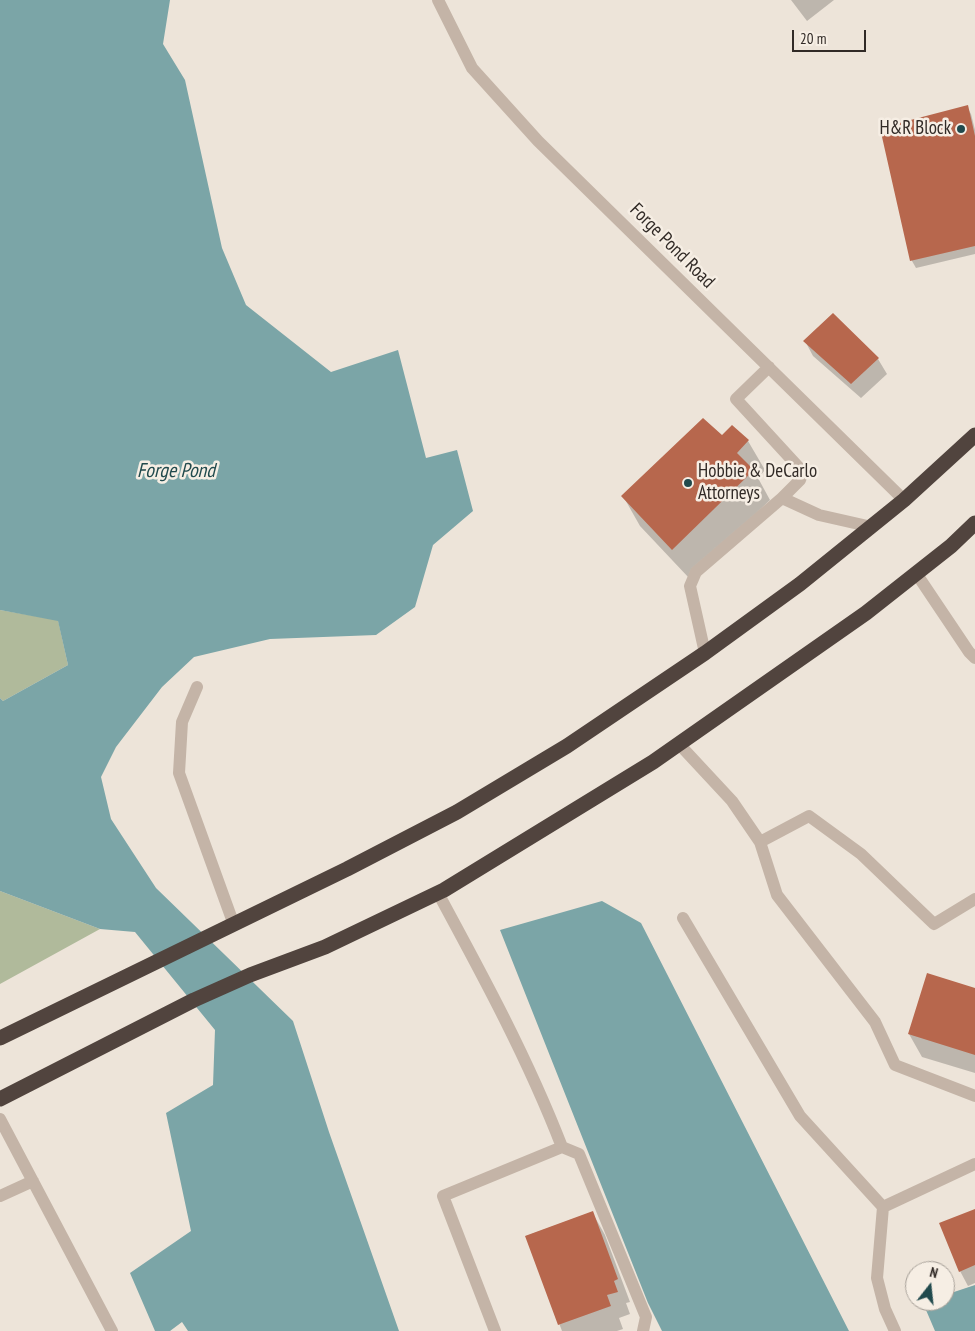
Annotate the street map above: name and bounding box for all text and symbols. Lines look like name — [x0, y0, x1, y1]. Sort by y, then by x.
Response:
scale bar — [795, 20, 869, 52]
text: 20 m — [800, 29, 826, 48]
place label: H&R Block — [879, 118, 951, 140]
marker: H&R Block — [955, 123, 967, 135]
street label: Forge Pond Road — [625, 199, 719, 293]
water label: Forge Pond — [137, 459, 215, 483]
place label: Hobbie & DeCarlo Attorneys — [698, 461, 817, 505]
marker: Hobbie & DeCarlo Attorneys — [682, 477, 694, 489]
north arrow — [905, 1261, 955, 1311]
text: N — [928, 1263, 940, 1282]

